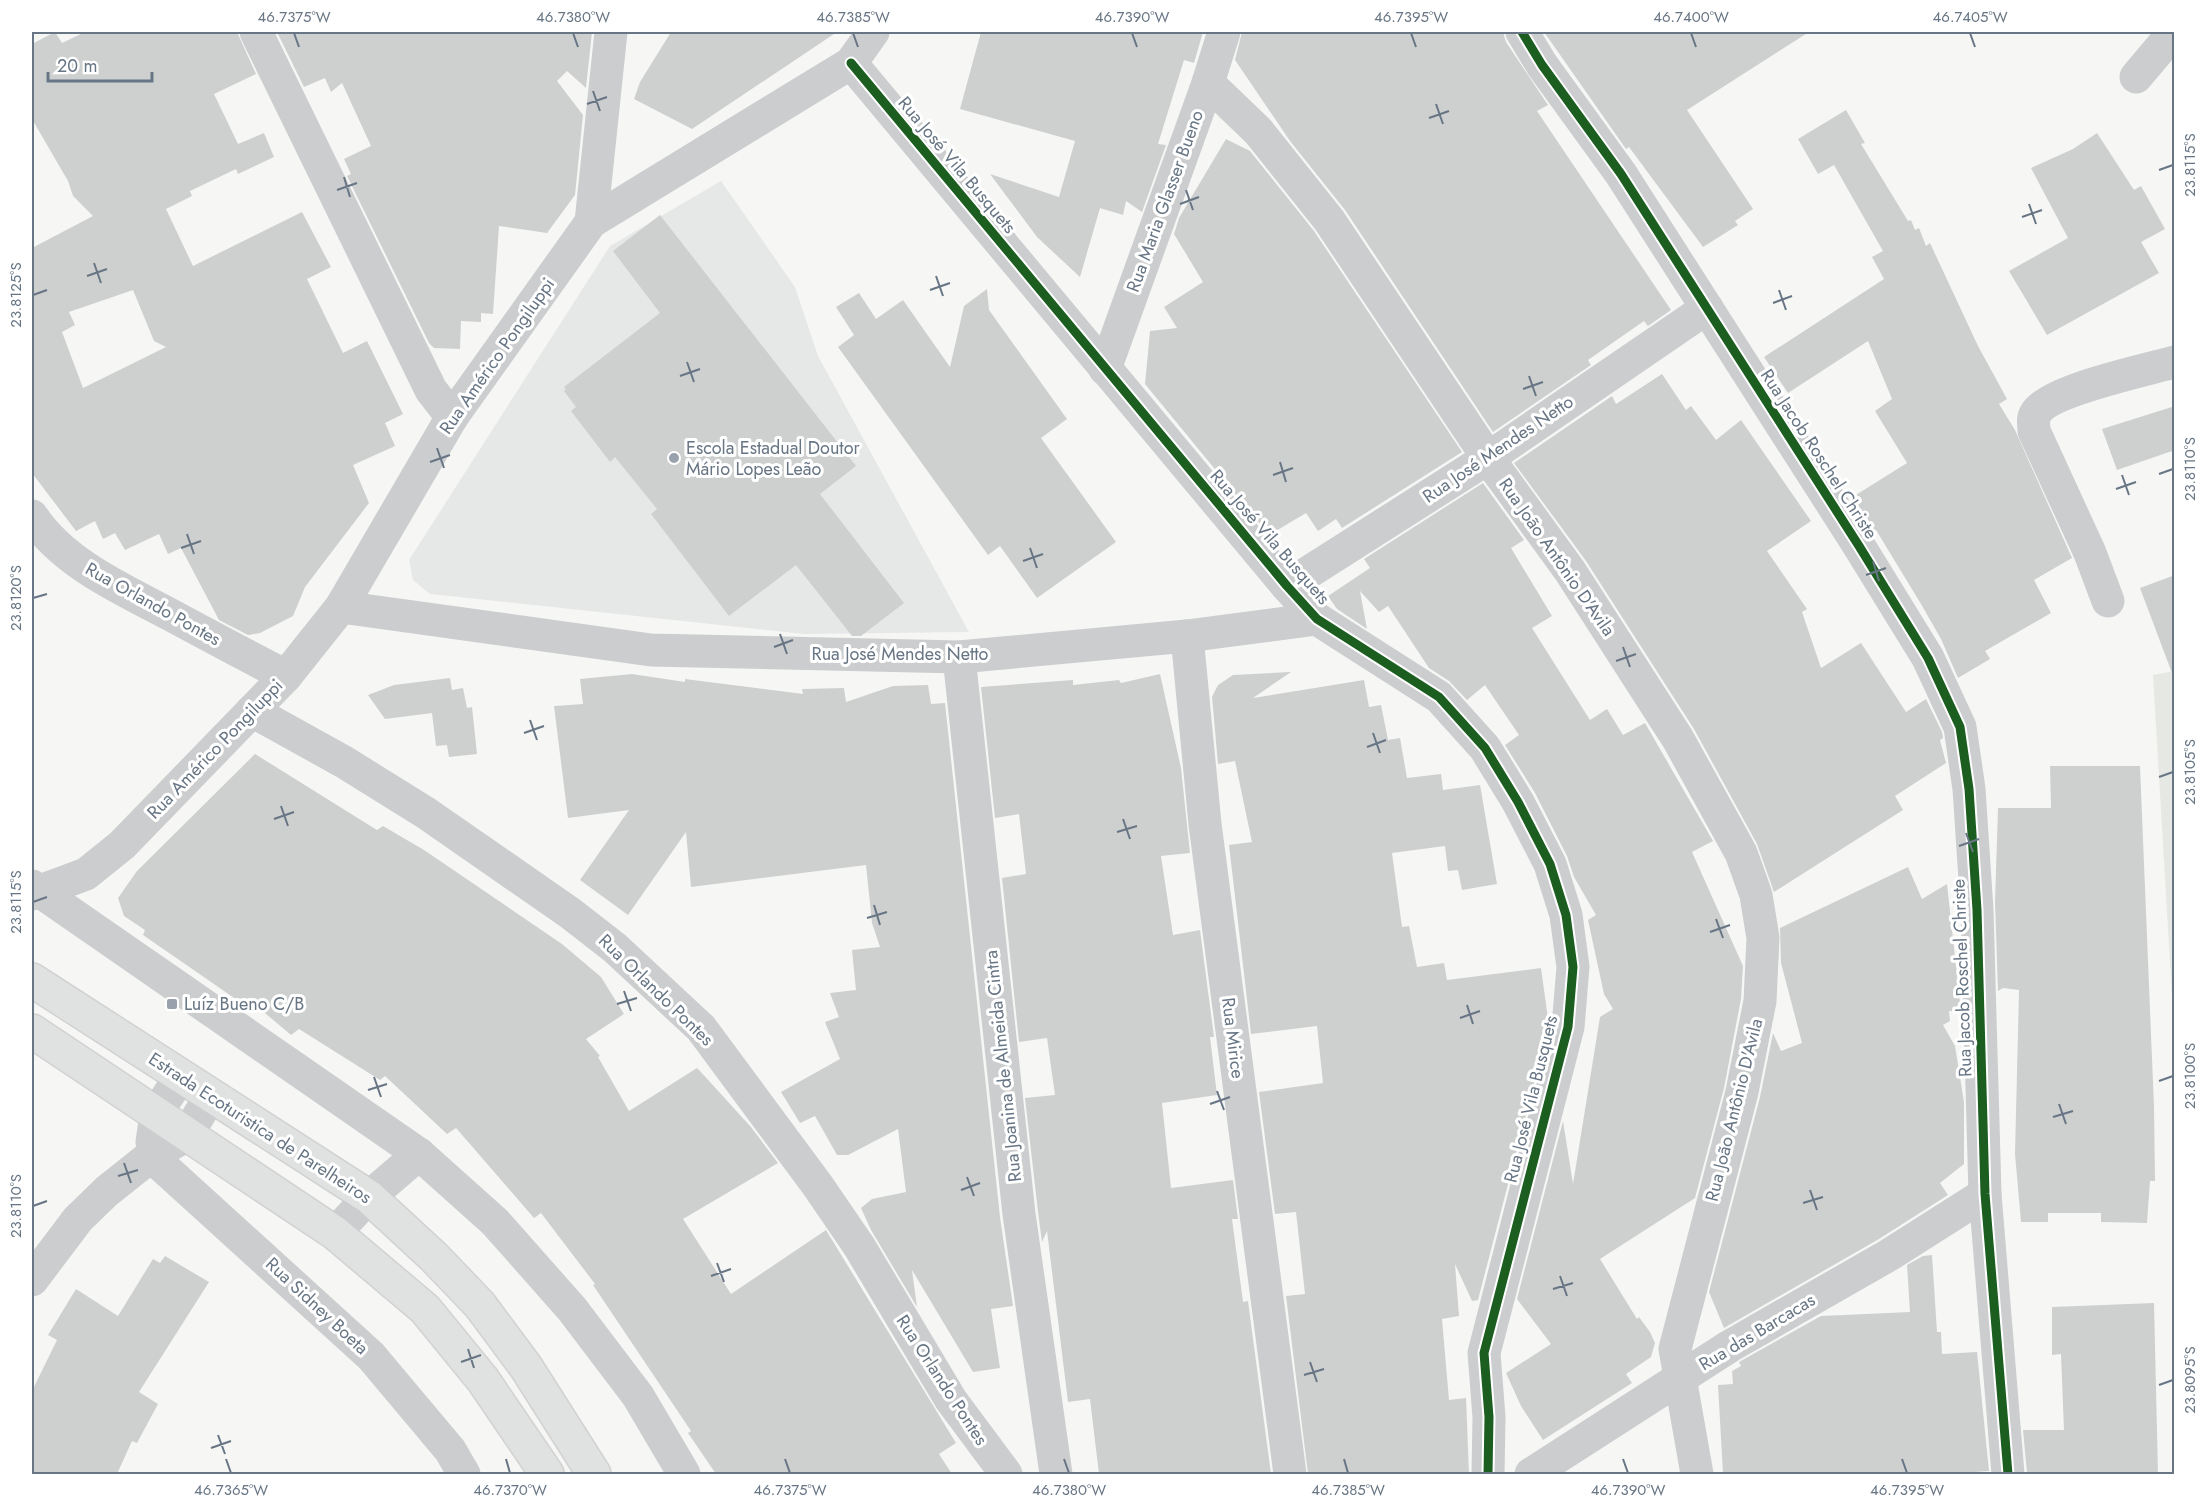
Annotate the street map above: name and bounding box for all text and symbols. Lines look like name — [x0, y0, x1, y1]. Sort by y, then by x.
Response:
text: 46.7375°W — [257, 6, 331, 28]
text: 46.7380°W — [536, 6, 610, 28]
text: 46.7385°W — [816, 6, 890, 28]
text: 46.7390°W — [1095, 6, 1169, 28]
text: 46.7395°W — [1374, 6, 1448, 28]
text: 46.7400°W — [1653, 6, 1729, 28]
text: 46.7405°W — [1933, 6, 2008, 28]
scale bar — [48, 45, 152, 83]
text: 20 m — [57, 53, 97, 79]
street label: Rua José Vila Busquets — [892, 91, 1022, 239]
street label: Rua Maria Glasser Bueno — [1120, 106, 1210, 296]
text: 23.8115°S — [2179, 133, 2201, 197]
text: 23.8125°S — [5, 262, 27, 328]
street label: Rua Américo Pongiluppi — [433, 272, 561, 440]
street label: Rua Jacob Roschel Christe — [1754, 364, 1884, 544]
street label: Rua José Mendes Netto — [1417, 389, 1579, 509]
place label: Escola Estadual Doutor Mário Lopes Leão — [686, 435, 860, 482]
text: 23.8110°S — [2179, 437, 2201, 501]
marker: Escola Estadual Doutor Mário Lopes Leão — [667, 451, 681, 465]
street label: Rua José Vila Busquets — [1204, 464, 1336, 610]
street label: Rua João Antônio D'Avila — [1493, 473, 1621, 641]
street label: Rua Orlando Pontes — [81, 556, 225, 652]
text: 23.8120°S — [5, 565, 27, 631]
street label: Rua José Mendes Netto — [812, 641, 989, 667]
street label: Rua Américo Pongiluppi — [141, 673, 289, 825]
text: 23.8105°S — [2179, 739, 2201, 805]
text: 23.8115°S — [5, 870, 27, 934]
street label: Rua Jacob Roschel Christe — [1946, 879, 1978, 1077]
street label: Rua Orlando Pontes — [593, 928, 719, 1052]
street label: Rua Joanina de Almeida Cintra — [978, 949, 1028, 1183]
place label: Luíz Bueno C/B — [184, 991, 304, 1017]
street label: Rua Mirice — [1215, 996, 1251, 1080]
marker: Luíz Bueno C/B — [165, 997, 179, 1011]
street label: Rua José Vila Busquets — [1498, 1013, 1564, 1185]
street label: Rua João Antônio D'Avila — [1699, 1016, 1769, 1204]
text: 23.8100°S — [2179, 1043, 2201, 1109]
street label: Estrada Ecoturistica de Parelheiros — [143, 1046, 377, 1210]
text: 23.8110°S — [5, 1174, 27, 1238]
street label: Rua Sidney Boeta — [260, 1251, 374, 1361]
street label: Rua das Barcacas — [1694, 1287, 1820, 1377]
street label: Rua Orlando Pontes — [890, 1310, 994, 1450]
text: 23.8095°S — [2179, 1346, 2201, 1414]
text: 46.7365°W — [194, 1479, 268, 1501]
text: 46.7370°W — [473, 1479, 547, 1501]
text: 46.7375°W — [753, 1479, 827, 1501]
text: 46.7380°W — [1032, 1479, 1106, 1501]
text: 46.7385°W — [1311, 1479, 1385, 1501]
text: 46.7390°W — [1591, 1479, 1665, 1501]
text: 46.7395°W — [1870, 1479, 1944, 1501]

